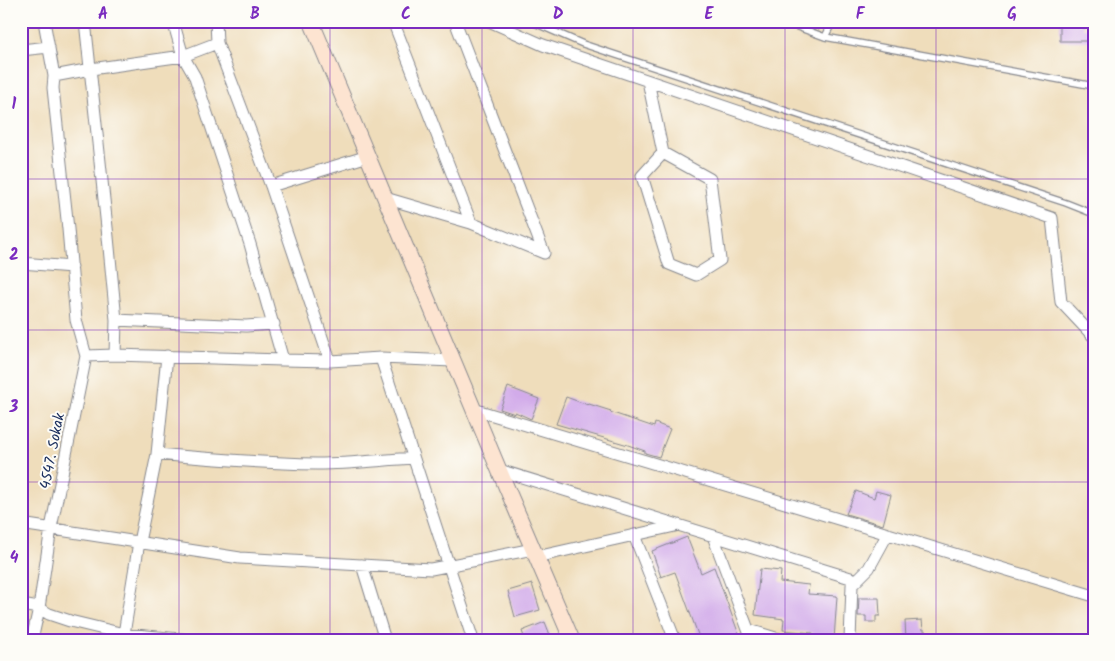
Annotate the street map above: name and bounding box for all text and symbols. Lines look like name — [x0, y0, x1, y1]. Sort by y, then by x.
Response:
text: A — [98, 2, 108, 27]
text: B — [250, 2, 260, 27]
text: C — [401, 2, 411, 27]
text: D — [553, 2, 564, 27]
text: E — [705, 2, 715, 27]
text: F — [856, 2, 866, 27]
text: G — [1007, 2, 1017, 27]
text: 1 — [12, 92, 17, 117]
text: 2 — [9, 243, 19, 268]
text: 3 — [9, 395, 19, 420]
street label: 4547. Sokak — [34, 410, 72, 491]
text: 4 — [10, 546, 19, 571]

